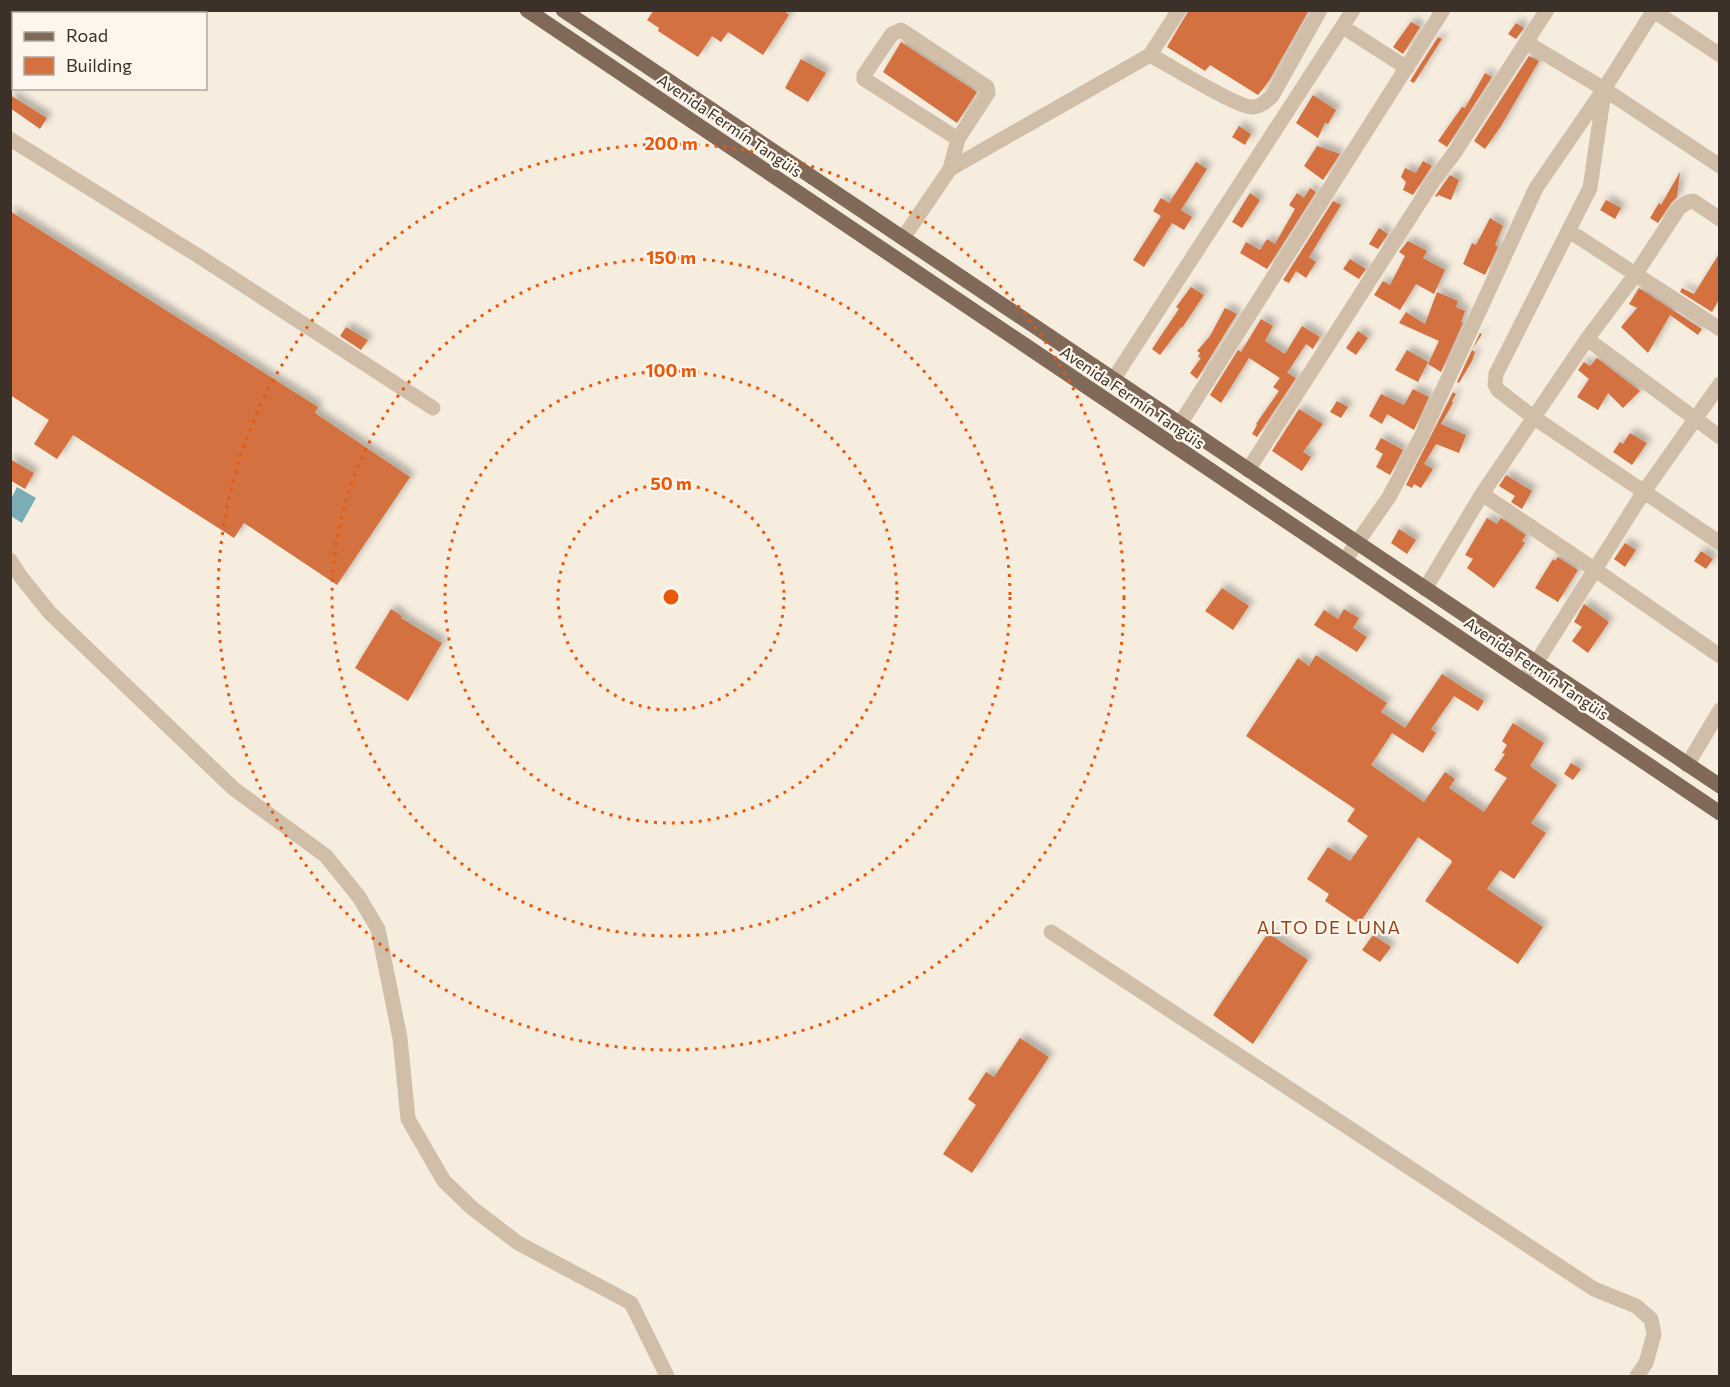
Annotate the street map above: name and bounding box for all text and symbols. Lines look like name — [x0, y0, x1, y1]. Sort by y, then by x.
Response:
legend — [12, 12, 207, 90]
text: Road — [66, 24, 108, 46]
text: Building — [66, 54, 132, 76]
street label: Avenida Fermín Tangüis — [654, 70, 806, 180]
text: 200 m — [644, 132, 698, 154]
text: 150 m — [646, 246, 696, 268]
street label: Avenida Fermín Tangüis — [1057, 342, 1209, 452]
text: 100 m — [645, 359, 697, 381]
text: 50 m — [650, 472, 692, 494]
centre of rings — [661, 587, 681, 607]
street label: Avenida Fermín Tangüis — [1461, 613, 1613, 723]
district label: ALTO DE LUNA — [1257, 916, 1401, 938]

